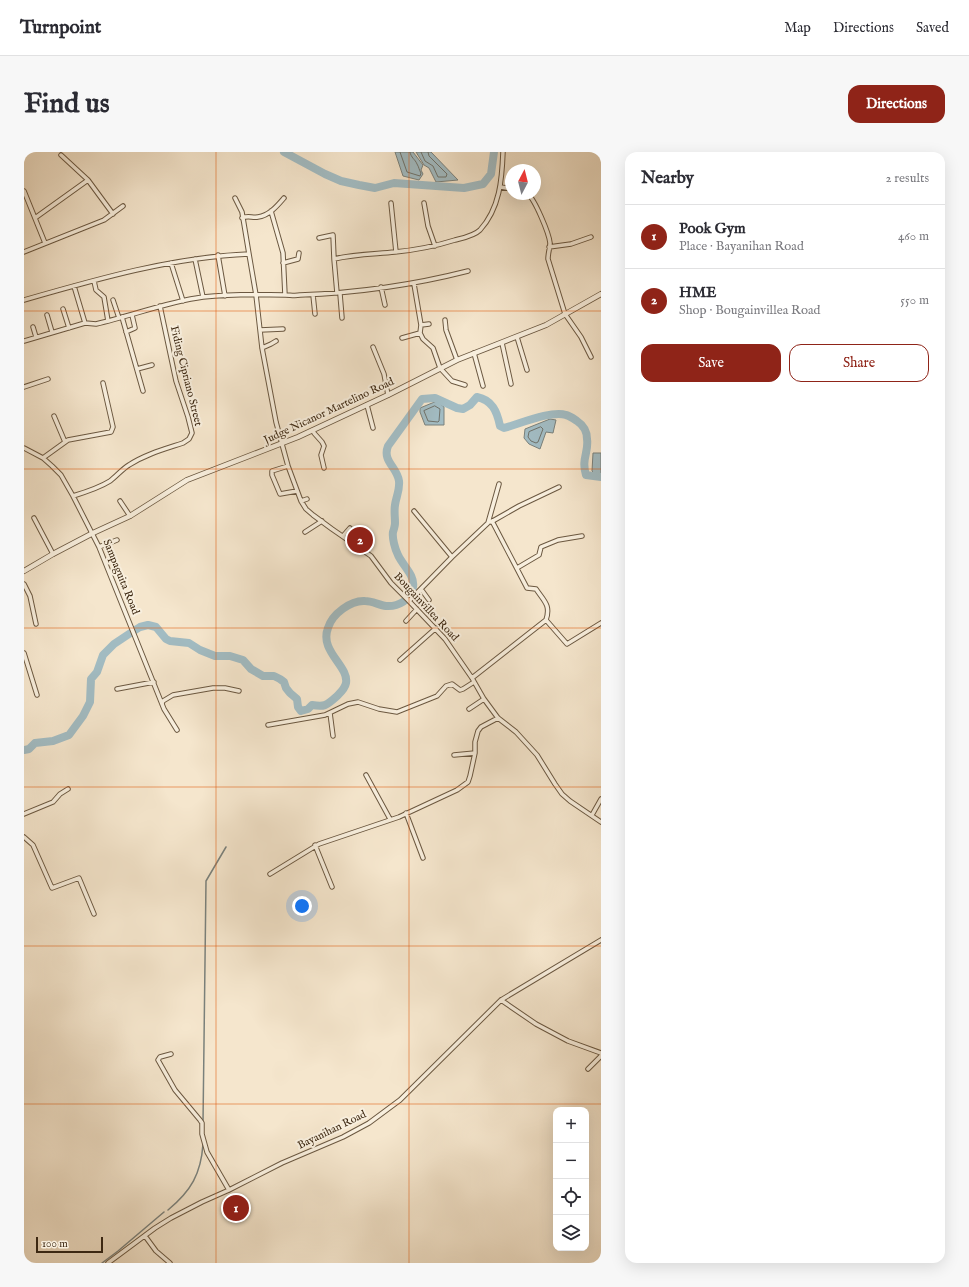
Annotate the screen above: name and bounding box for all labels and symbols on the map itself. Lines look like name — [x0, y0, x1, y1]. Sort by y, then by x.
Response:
north arrow — [505, 164, 541, 200]
street label: Fiding Cipriano Street — [167, 324, 205, 428]
street label: Judge Nicanor Martelino Road — [260, 375, 396, 448]
pin: 2 — [347, 525, 373, 555]
street label: Sampaguita Road — [100, 537, 143, 617]
street label: Bougainvillea Road — [390, 570, 462, 644]
your location — [292, 896, 312, 916]
street label: Bayanihan Road — [295, 1107, 369, 1153]
pin: 1 — [223, 1193, 249, 1223]
scale bar — [36, 1235, 103, 1254]

